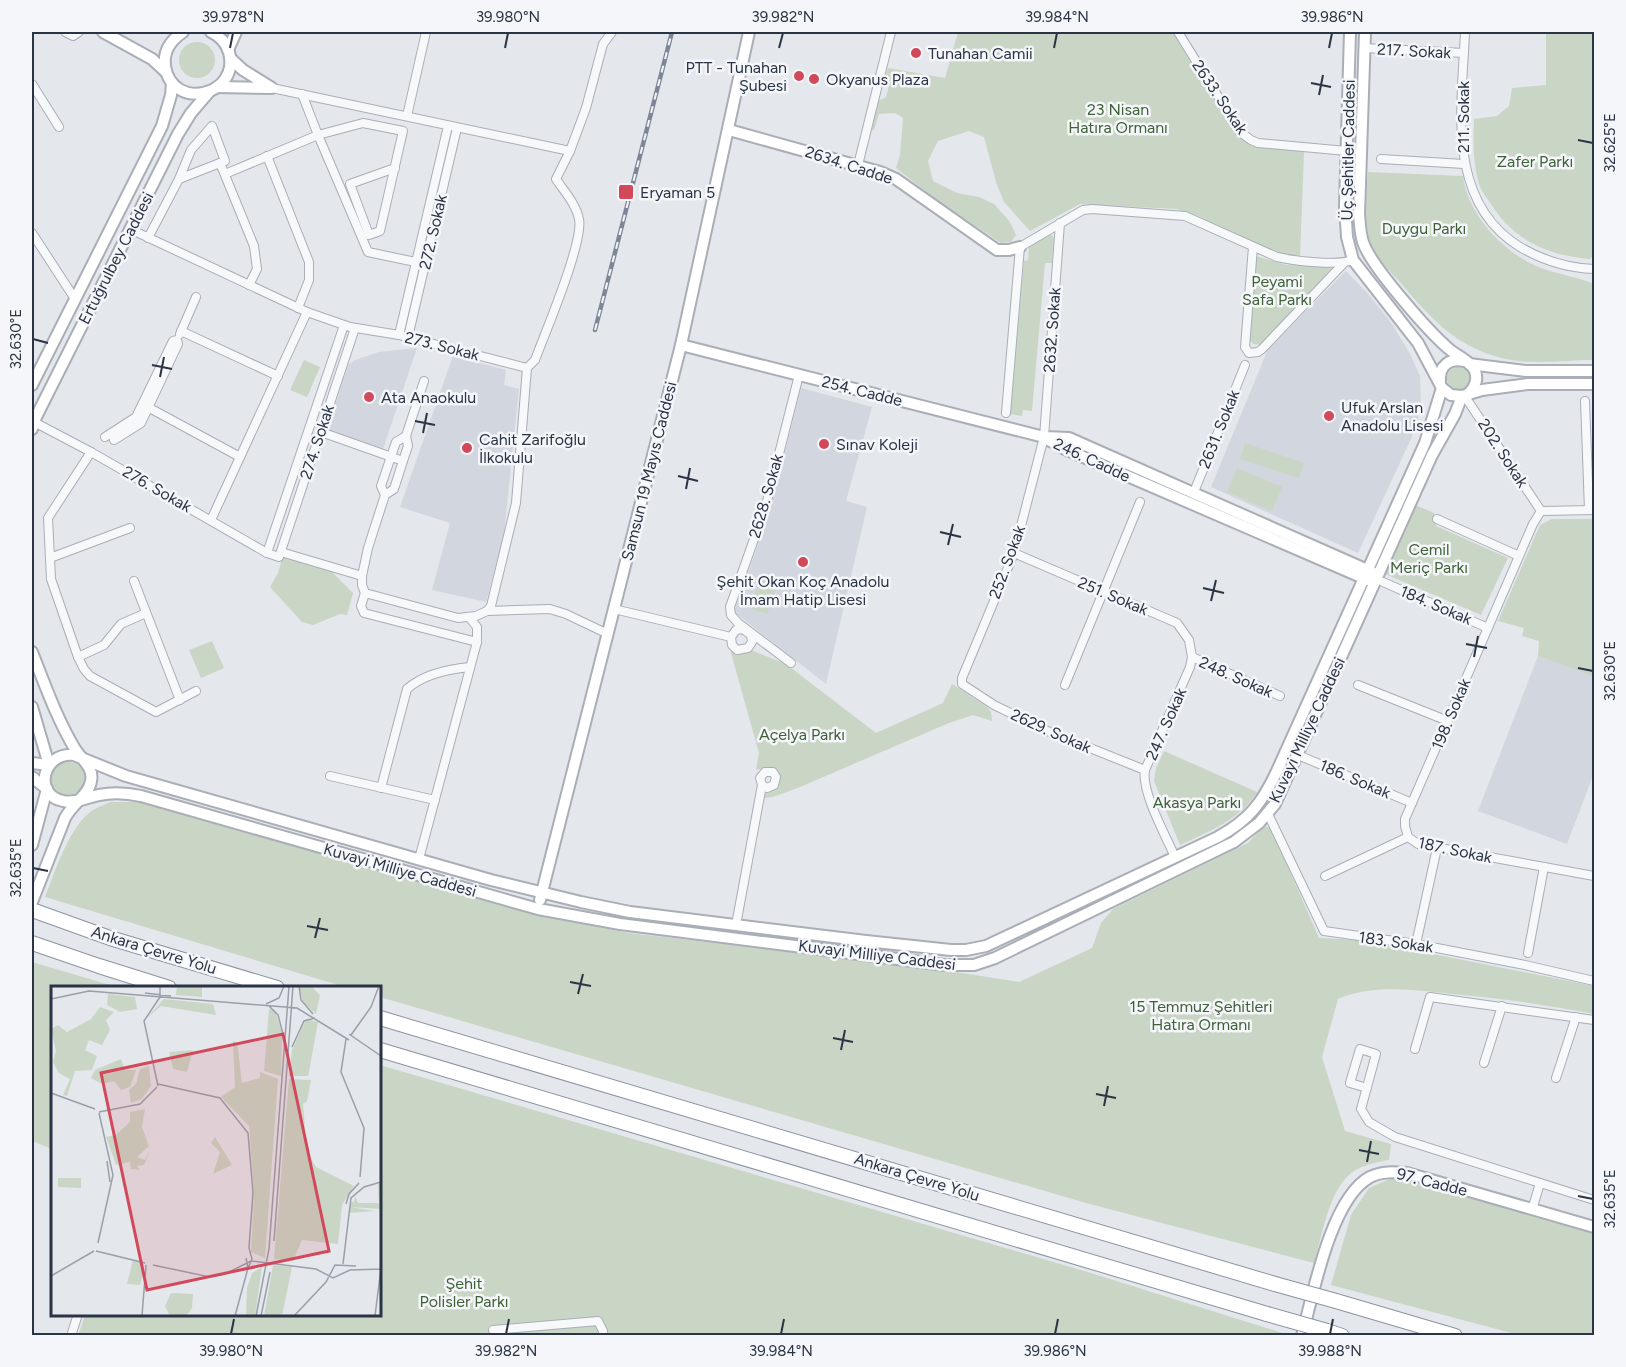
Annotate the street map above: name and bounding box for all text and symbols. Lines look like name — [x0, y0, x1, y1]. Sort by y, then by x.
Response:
text: 39.978°N — [202, 8, 264, 26]
text: 39.980°N — [476, 8, 540, 26]
text: 39.982°N — [751, 8, 815, 26]
text: 39.984°N — [1025, 8, 1089, 26]
text: 39.986°N — [1300, 8, 1364, 26]
street label: 217. Sokak — [1377, 40, 1452, 62]
place label: Tunahan Camii — [928, 44, 1033, 63]
marker: Tunahan Camii — [909, 46, 923, 60]
street label: 2633. Sokak — [1188, 56, 1252, 138]
place label: PTT - Tunahan Şubesi — [685, 58, 787, 95]
marker: PTT - Tunahan Şubesi — [792, 69, 806, 83]
place label: Okyanus Plaza — [826, 70, 929, 89]
marker: Okyanus Plaza — [807, 72, 821, 86]
street label: Üç Şehitler Caddesi — [1337, 79, 1359, 221]
street label: 211. Sokak — [1454, 81, 1473, 153]
park label: 23 Nisan Hatıra Ormanı — [1068, 100, 1168, 137]
text: 32.625°E — [1601, 113, 1619, 173]
street label: 2634. Cadde — [803, 142, 896, 188]
park label: Zafer Parkı — [1497, 152, 1573, 171]
marker: Eryaman 5 — [617, 183, 635, 201]
place label: Eryaman 5 — [640, 183, 715, 202]
street label: Ertuğrulbey Caddesi — [74, 189, 158, 327]
street label: 272. Sokak — [415, 192, 451, 271]
park label: Duygu Parkı — [1382, 219, 1466, 238]
park label: Peyami Safa Parkı — [1242, 272, 1312, 309]
street label: 2632. Sokak — [1040, 286, 1064, 373]
text: 32.630°E — [7, 309, 25, 369]
street label: 273. Sokak — [403, 328, 481, 364]
street label: 254. Cadde — [820, 372, 905, 410]
street label: Samsun 19 Mayıs Caddesi — [618, 379, 680, 563]
street label: 2631. Sokak — [1195, 387, 1243, 471]
place label: Ata Anaokulu — [381, 388, 476, 407]
marker: Ata Anaokulu — [362, 390, 376, 404]
place label: Ufuk Arslan Anadolu Lisesi — [1341, 398, 1443, 435]
street label: 274. Sokak — [296, 402, 338, 482]
marker: Ufuk Arslan Anadolu Lisesi — [1322, 409, 1336, 423]
street label: 202. Sokak — [1474, 415, 1532, 491]
place label: Cahit Zarifoğlu İlkokulu — [479, 430, 586, 467]
street label: 246. Cadde — [1051, 434, 1134, 486]
place label: Sınav Koleji — [836, 435, 918, 454]
marker: Sınav Koleji — [817, 437, 831, 451]
marker: Cahit Zarifoğlu İlkokulu — [460, 441, 474, 455]
street label: 2628. Sokak — [745, 452, 787, 540]
street label: 276. Sokak — [119, 462, 195, 516]
street label: 252. Sokak — [985, 522, 1029, 601]
park label: Cemil Meriç Parkı — [1390, 540, 1468, 577]
marker: Şehit Okan Koç Anadolu İmam Hatip Lisesi — [796, 555, 810, 569]
place label: Şehit Okan Koç Anadolu İmam Hatip Lisesi — [717, 572, 889, 609]
street label: 251. Sokak — [1075, 573, 1151, 619]
street label: 184. Sokak — [1397, 581, 1475, 629]
text: 32.630°E — [1601, 641, 1619, 701]
street label: 248. Sokak — [1196, 652, 1276, 702]
street label: Kuvayi Milliye Caddesi — [1265, 654, 1349, 806]
street label: 198. Sokak — [1428, 675, 1475, 752]
street label: 247. Sokak — [1142, 685, 1191, 763]
street label: 2629. Sokak — [1008, 705, 1094, 757]
park label: Açelya Parkı — [759, 725, 845, 744]
street label: 186. Sokak — [1317, 756, 1394, 803]
park label: Akasya Parkı — [1153, 793, 1241, 812]
street label: 187. Sokak — [1416, 833, 1494, 867]
text: 32.635°E — [7, 838, 25, 898]
street label: Kuvayi Milliye Caddesi — [321, 839, 479, 901]
street label: Ankara Çevre Yolu — [89, 922, 219, 978]
street label: 183. Sokak — [1358, 927, 1435, 957]
street label: Kuvayi Milliye Caddesi — [797, 936, 957, 974]
inset map — [51, 986, 381, 1316]
park label: 15 Temmuz Şehitleri Hatıra Ormanı — [1130, 997, 1272, 1034]
street label: Ankara Çevre Yolu — [852, 1149, 982, 1205]
street label: 97. Cadde — [1395, 1164, 1470, 1200]
text: 32.635°E — [1601, 1169, 1619, 1229]
park label: Şehit Polisler Parkı — [420, 1274, 508, 1311]
text: 39.980°N — [199, 1342, 263, 1360]
text: 39.982°N — [474, 1342, 538, 1360]
text: 39.984°N — [749, 1342, 813, 1360]
text: 39.986°N — [1023, 1342, 1087, 1360]
text: 39.988°N — [1298, 1342, 1362, 1360]

